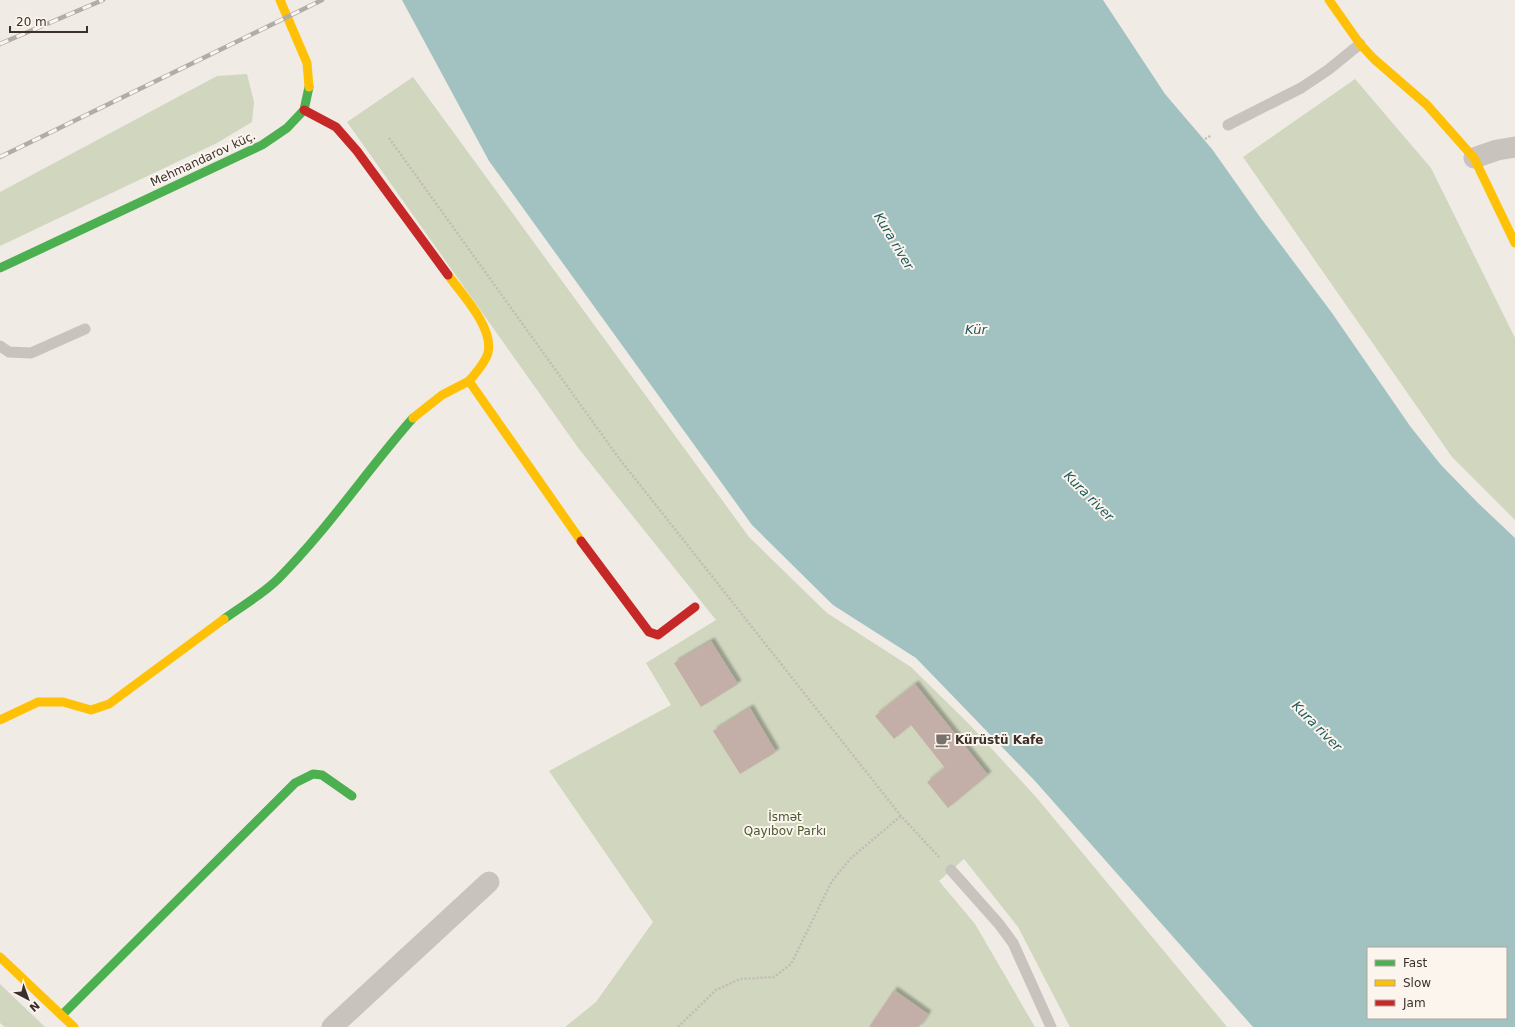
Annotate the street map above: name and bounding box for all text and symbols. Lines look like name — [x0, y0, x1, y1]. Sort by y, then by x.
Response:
scale bar — [10, 8, 87, 34]
text: 20 m — [16, 15, 47, 29]
street label: Mehmandarov küç. — [148, 128, 258, 190]
water label: Kura river — [871, 210, 918, 274]
water label: Kür — [965, 322, 989, 337]
water label: Kura river — [1061, 468, 1118, 525]
water label: Kura river — [1289, 698, 1346, 755]
cafe icon: Kürüstü Kafe — [934, 731, 952, 749]
place label: Kürüstü Kafe — [955, 733, 1043, 747]
park label: İsmət Qayıbov Parkı — [744, 809, 826, 838]
legend — [1367, 947, 1507, 1019]
text: Fast — [1403, 956, 1427, 970]
text: Slow — [1403, 976, 1431, 990]
north arrow — [8, 979, 48, 1019]
text: Jam — [1402, 996, 1426, 1010]
text: N — [26, 998, 42, 1014]

